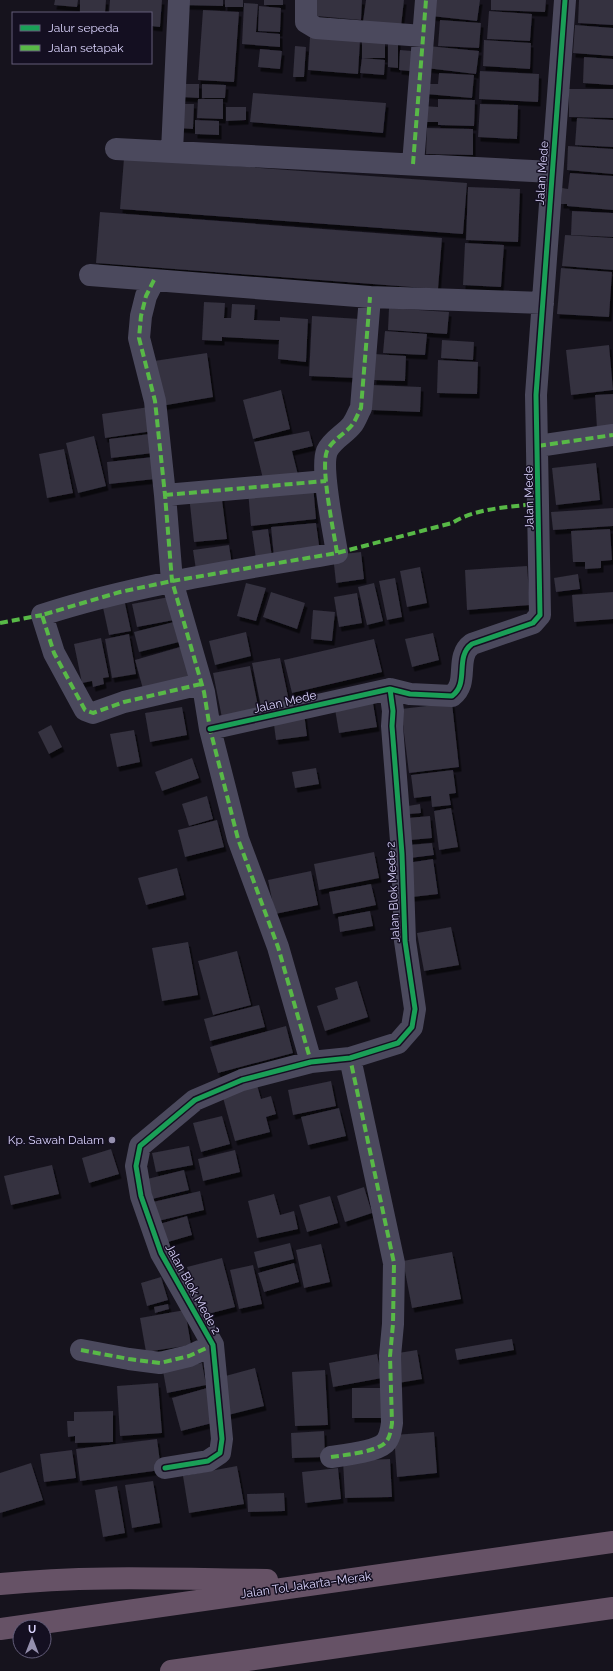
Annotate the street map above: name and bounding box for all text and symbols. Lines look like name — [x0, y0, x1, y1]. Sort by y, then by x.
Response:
legend — [12, 12, 152, 64]
text: Jalur sepeda — [48, 21, 119, 35]
text: Jalan setapak — [48, 41, 124, 55]
street label: Jalan Mede — [533, 141, 551, 205]
street label: Jalan Mede — [521, 466, 537, 530]
street label: Jalan Mede — [252, 688, 318, 716]
street label: Jalan Blok Mede 2 — [383, 841, 403, 943]
place label: Kp. Sawah Dalam — [8, 1133, 104, 1147]
marker: Kp. Sawah Dalam — [107, 1135, 117, 1145]
street label: Jalan Blok Mede 2 — [162, 1241, 224, 1337]
street label: Jalan Tol Jakarta–Merak — [240, 1569, 373, 1601]
north arrow — [12, 1619, 52, 1659]
text: U — [28, 1623, 36, 1636]

